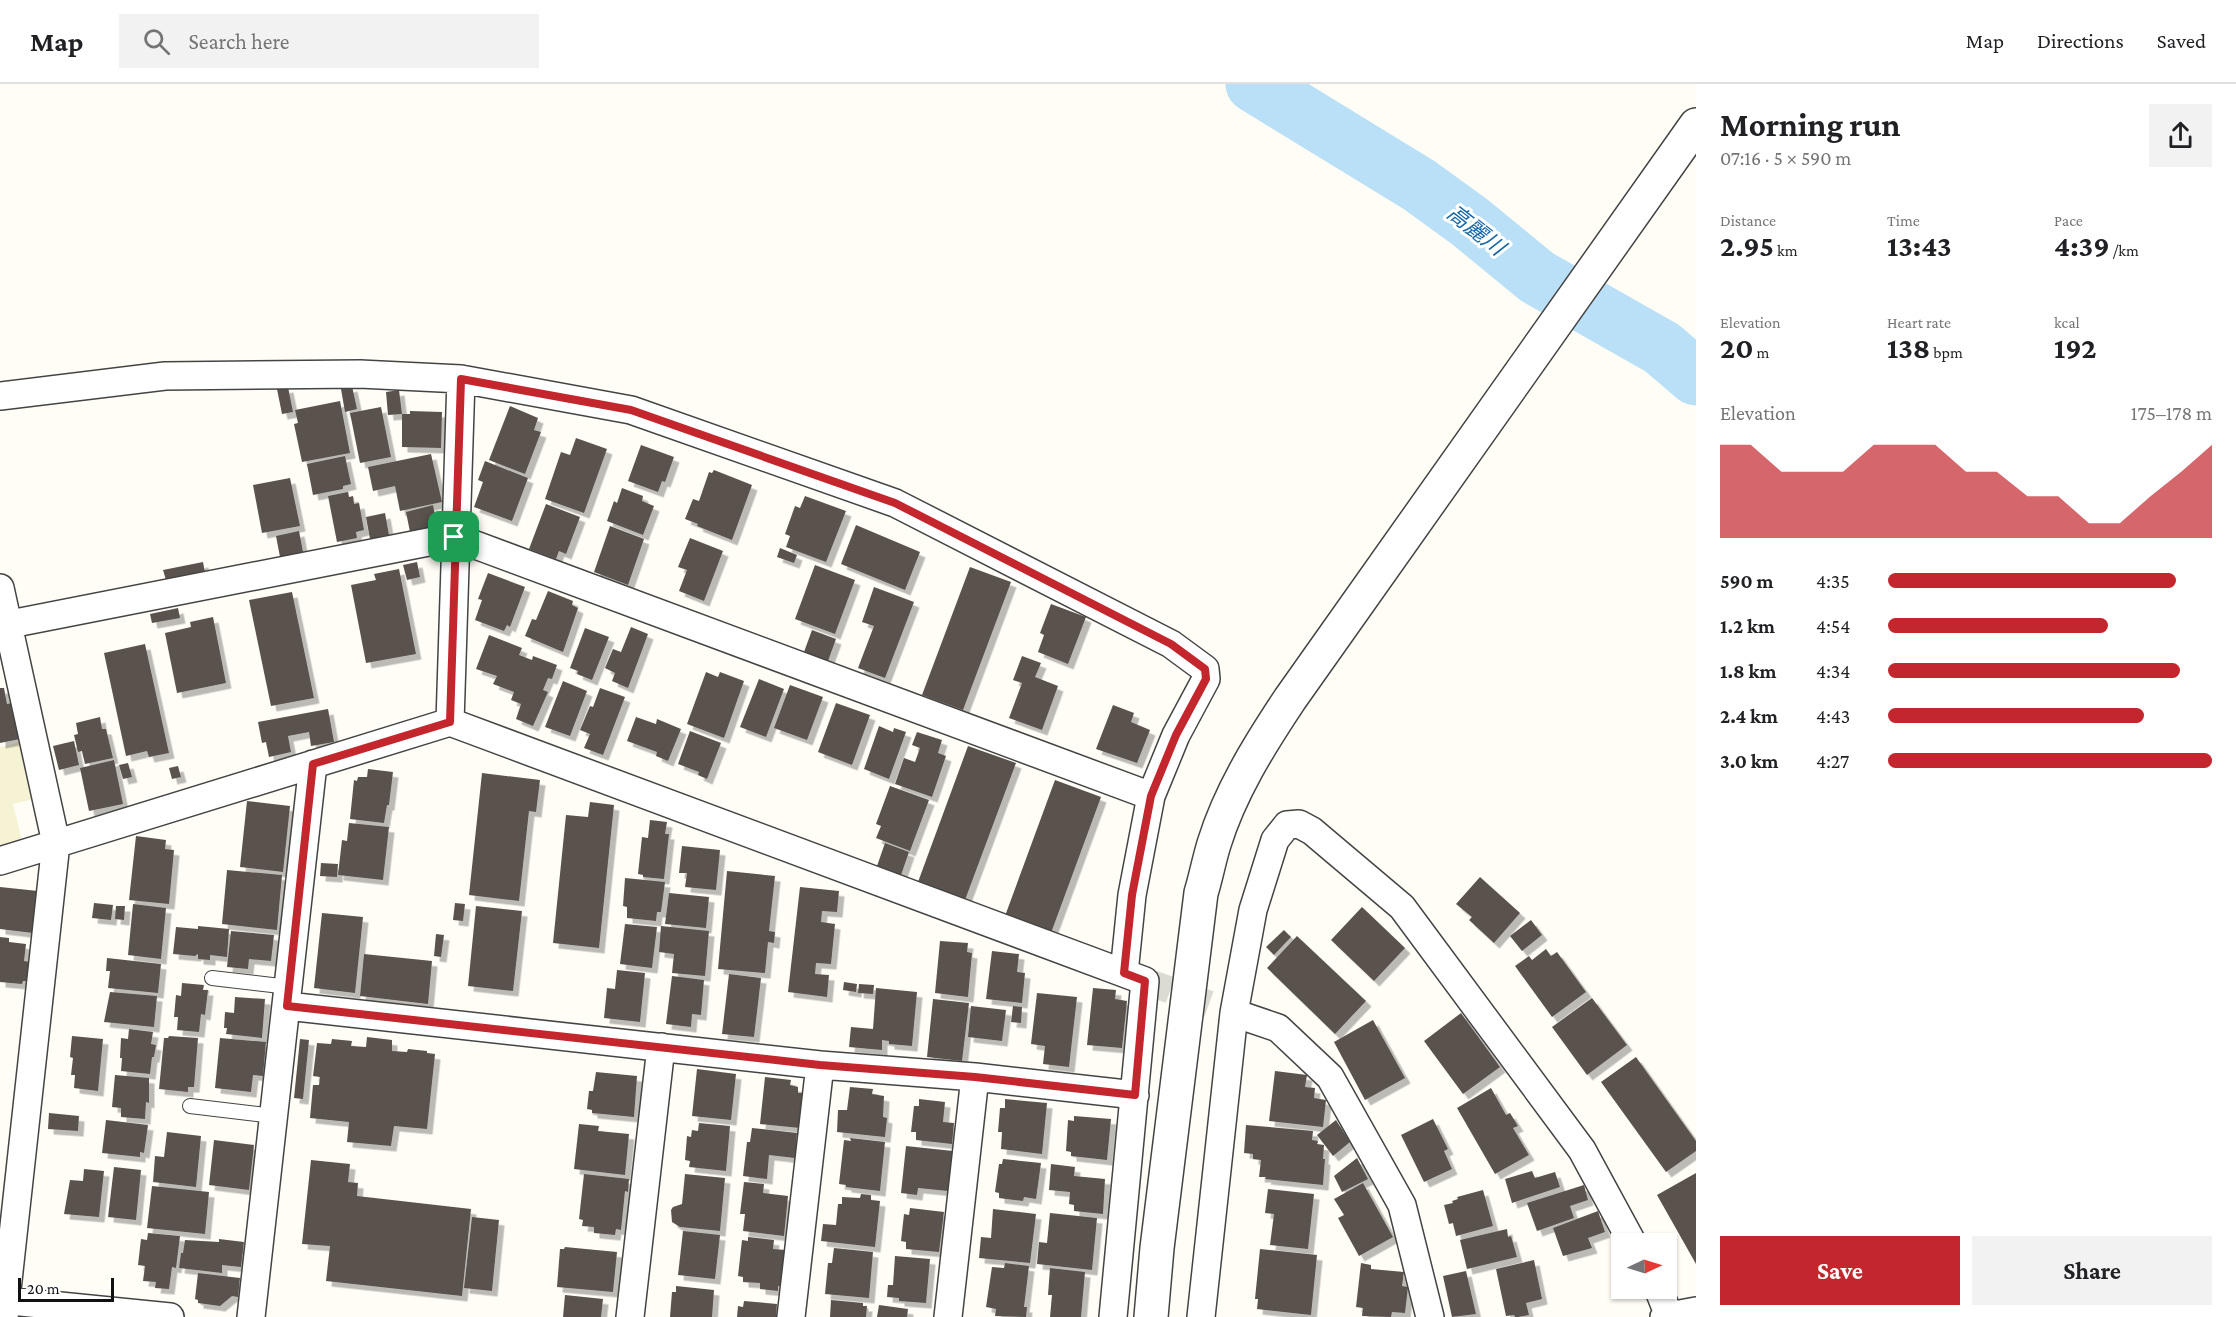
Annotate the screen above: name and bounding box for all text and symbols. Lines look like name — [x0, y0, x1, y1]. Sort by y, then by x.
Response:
search box — [119, 14, 539, 68]
icon: search — [140, 25, 173, 58]
text: Map — [30, 26, 83, 57]
text: Search here — [188, 29, 289, 54]
text: Map — [1966, 29, 2004, 53]
text: Directions — [2037, 29, 2124, 53]
text: Saved — [2157, 29, 2206, 53]
button: share — [2149, 104, 2212, 167]
text: Morning run — [1720, 106, 1901, 143]
text: 07:16 · 5 × 590 m — [1720, 147, 1851, 169]
water label: 高麗川 — [1442, 200, 1511, 261]
text: Distance — [1720, 212, 1776, 229]
text: Time — [1887, 212, 1920, 229]
text: Pace — [2054, 212, 2083, 229]
text: 2.95 — [1720, 229, 1774, 262]
text: 13:43 — [1887, 229, 1952, 262]
text: 4:39 — [2054, 229, 2110, 262]
text: km — [1774, 242, 1798, 259]
text: /km — [2110, 242, 2139, 259]
text: Elevation — [1720, 314, 1781, 331]
text: Heart rate — [1887, 314, 1951, 331]
text: kcal — [2054, 314, 2080, 331]
text: 20 — [1720, 331, 1754, 364]
text: 138 — [1887, 331, 1930, 364]
text: 192 — [2054, 331, 2097, 364]
text: m — [1754, 344, 1769, 361]
text: bpm — [1930, 344, 1963, 361]
text: Elevation — [1720, 402, 1796, 424]
text: 175–178 m — [2131, 402, 2212, 424]
pin — [428, 511, 479, 562]
icon: arrive — [437, 520, 470, 553]
text: 590 m — [1720, 570, 1773, 592]
text: 4:35 — [1816, 570, 1850, 592]
text: 1.2 km — [1720, 615, 1775, 637]
text: 4:54 — [1816, 615, 1850, 637]
text: 1.8 km — [1720, 660, 1776, 682]
text: 4:34 — [1816, 660, 1851, 682]
text: 2.4 km — [1720, 705, 1778, 727]
text: 4:43 — [1816, 705, 1850, 727]
text: 3.0 km — [1720, 750, 1779, 772]
text: 4:27 — [1816, 750, 1849, 772]
north arrow — [1611, 1233, 1677, 1299]
map controls — [1611, 1233, 1677, 1299]
button: Save — [1720, 1236, 1960, 1305]
button: Share — [1972, 1236, 2212, 1305]
scale bar — [18, 1275, 114, 1302]
text: 20 m — [27, 1280, 60, 1297]

